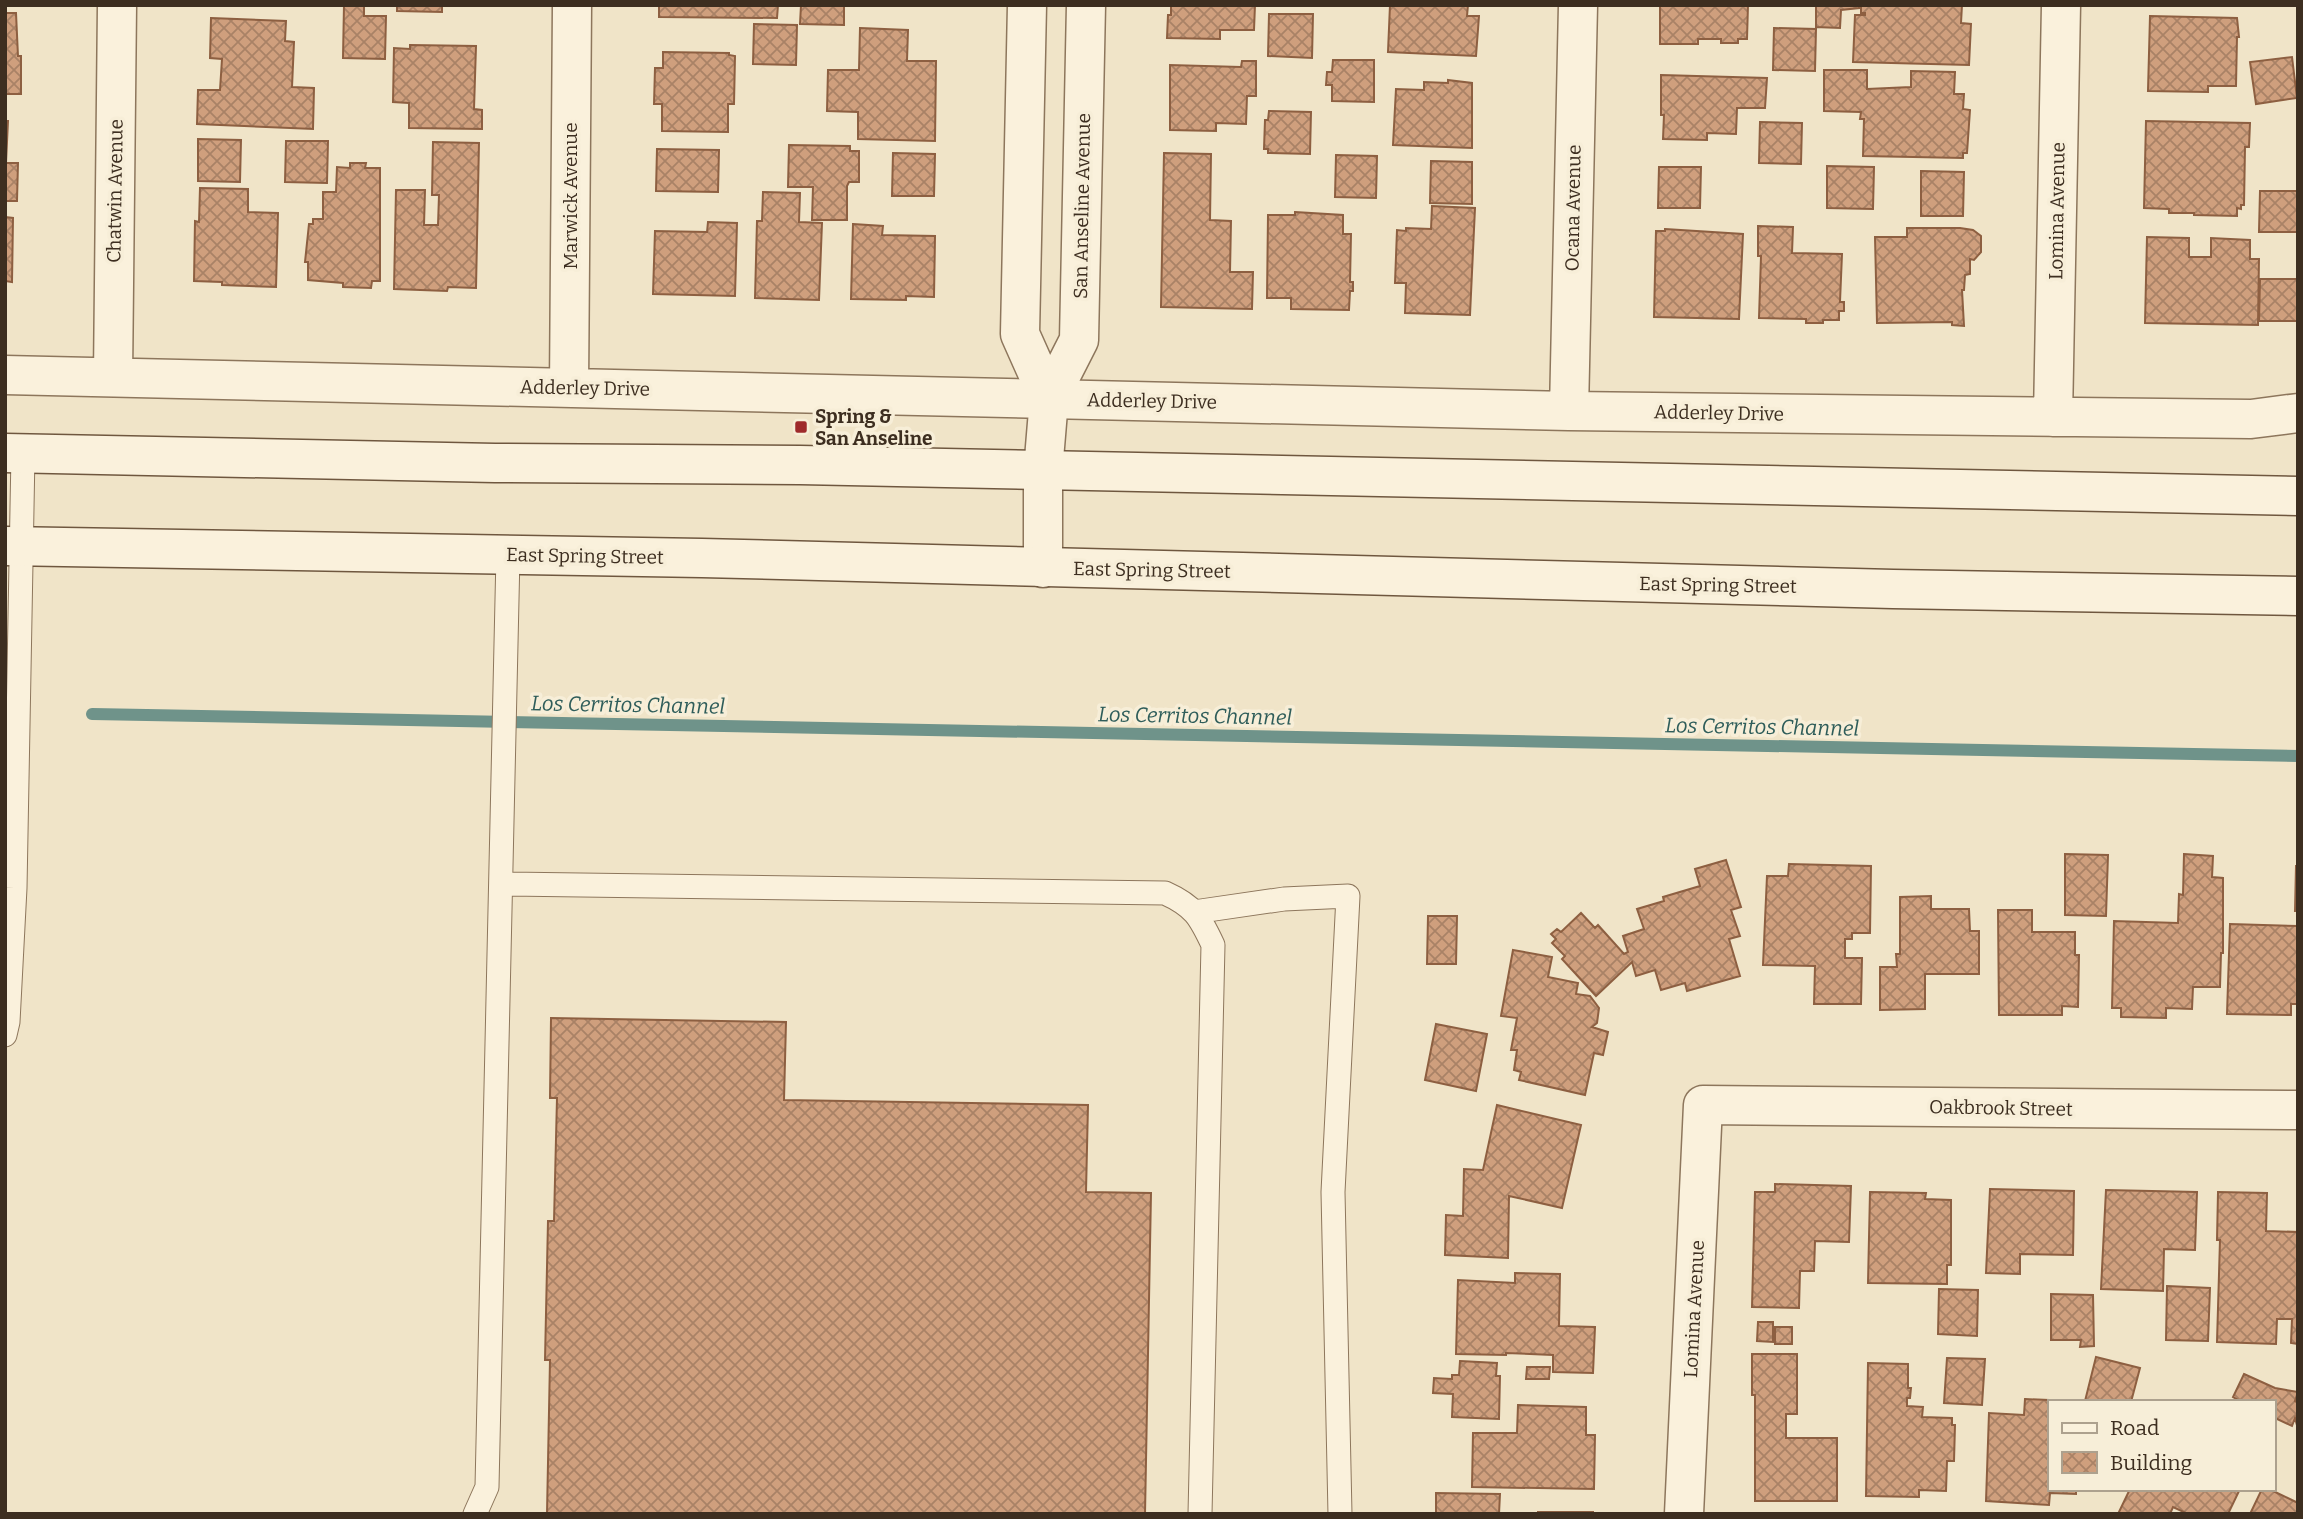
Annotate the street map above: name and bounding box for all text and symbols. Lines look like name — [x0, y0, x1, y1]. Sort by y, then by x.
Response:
street label: San Anseline Avenue — [1069, 113, 1095, 299]
street label: Chatwin Avenue — [102, 119, 128, 263]
street label: Marwick Avenue — [559, 122, 582, 270]
street label: Lomina Avenue — [2044, 142, 2070, 280]
street label: Ocana Avenue — [1560, 144, 1586, 272]
street label: Adderley Drive — [520, 375, 650, 401]
street label: Adderley Drive — [1087, 388, 1217, 414]
street label: Adderley Drive — [1654, 400, 1784, 426]
place label: Spring & San Anseline — [815, 405, 932, 450]
marker: Spring & San Anseline — [793, 419, 809, 435]
street label: East Spring Street — [506, 543, 664, 569]
street label: East Spring Street — [1073, 557, 1231, 583]
street label: East Spring Street — [1639, 572, 1797, 598]
water label: Los Cerritos Channel — [531, 690, 726, 720]
water label: Los Cerritos Channel — [1098, 701, 1293, 731]
water label: Los Cerritos Channel — [1665, 712, 1860, 742]
street label: Oakbrook Street — [1929, 1095, 2073, 1121]
street label: Lomina Avenue — [1679, 1239, 1709, 1379]
legend — [2048, 1400, 2275, 1491]
text: Road — [2110, 1415, 2159, 1441]
text: Building — [2110, 1450, 2193, 1476]

